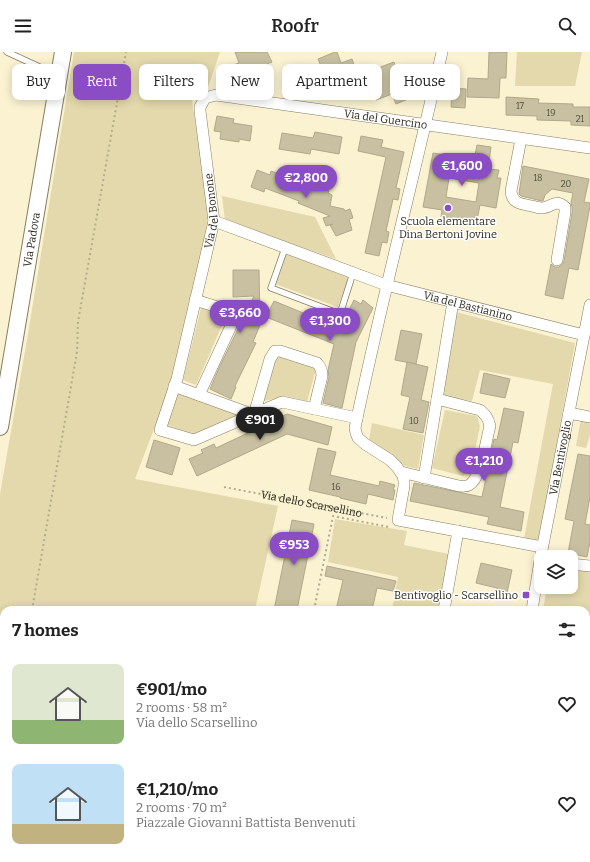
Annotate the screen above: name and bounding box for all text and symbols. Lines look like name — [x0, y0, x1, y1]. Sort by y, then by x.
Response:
icon: menu — [12, 15, 34, 37]
text: Roofr — [271, 15, 319, 37]
icon: search — [556, 15, 578, 37]
chip: Buy — [12, 64, 65, 100]
chip: Rent — [73, 64, 131, 100]
chip: Filters — [139, 64, 208, 100]
chip: New — [216, 64, 274, 100]
chip: Apartment — [282, 64, 382, 100]
chip: House — [390, 64, 460, 100]
house number: 17 — [516, 101, 525, 111]
street label: Via del Guercino — [343, 107, 428, 131]
house number: 19 — [547, 108, 555, 118]
house number: 21 — [576, 114, 585, 124]
pin: €1,600 — [429, 153, 495, 187]
text: €1,600 — [441, 158, 483, 173]
pin: €2,800 — [273, 165, 339, 199]
text: €2,800 — [284, 170, 328, 185]
street label: Via del Bonone — [201, 173, 221, 250]
house number: 18 — [533, 173, 543, 183]
house number: 20 — [561, 179, 572, 189]
marker: Scuola elementare Dina Bertoni Jovine — [443, 203, 453, 213]
street label: Via Padova — [21, 211, 42, 268]
place label: Scuola elementare Dina Bertoni Jovine — [399, 215, 497, 241]
street label: Via del Bastianino — [422, 288, 514, 323]
pin: €3,660 — [207, 300, 273, 334]
text: €3,660 — [219, 305, 261, 320]
pin: €1,300 — [297, 308, 363, 342]
text: €1,300 — [309, 313, 351, 328]
pin: €901 — [236, 407, 284, 441]
text: €901 — [245, 412, 275, 427]
house number: 10 — [409, 416, 419, 426]
street label: Via Bentivoglio — [546, 419, 574, 496]
pin: €1,210 — [451, 448, 517, 482]
text: €1,210 — [464, 453, 504, 468]
house number: 16 — [332, 482, 340, 492]
street label: Via dello Scarsellino — [260, 488, 363, 520]
pin: €953 — [270, 532, 318, 566]
text: €953 — [279, 537, 309, 552]
map controls — [534, 550, 578, 594]
button: layers — [534, 550, 578, 594]
place label: Bentivoglio - Scarsellino — [394, 589, 518, 602]
marker: Bentivoglio - Scarsellino — [521, 590, 531, 600]
icon: filters — [556, 619, 578, 641]
text: 7 homes — [12, 620, 79, 641]
text: €901/mo — [136, 679, 207, 700]
icon: home — [44, 680, 92, 728]
icon: heart — [556, 693, 578, 715]
text: 2 rooms · 58 m² — [136, 700, 227, 715]
text: Via dello Scarsellino — [136, 715, 257, 730]
text: €1,210/mo — [136, 779, 218, 800]
icon: home — [44, 780, 92, 828]
icon: heart — [556, 793, 578, 815]
text: 2 rooms · 70 m² — [136, 800, 227, 815]
text: Piazzale Giovanni Battista Benvenuti — [136, 815, 356, 830]

